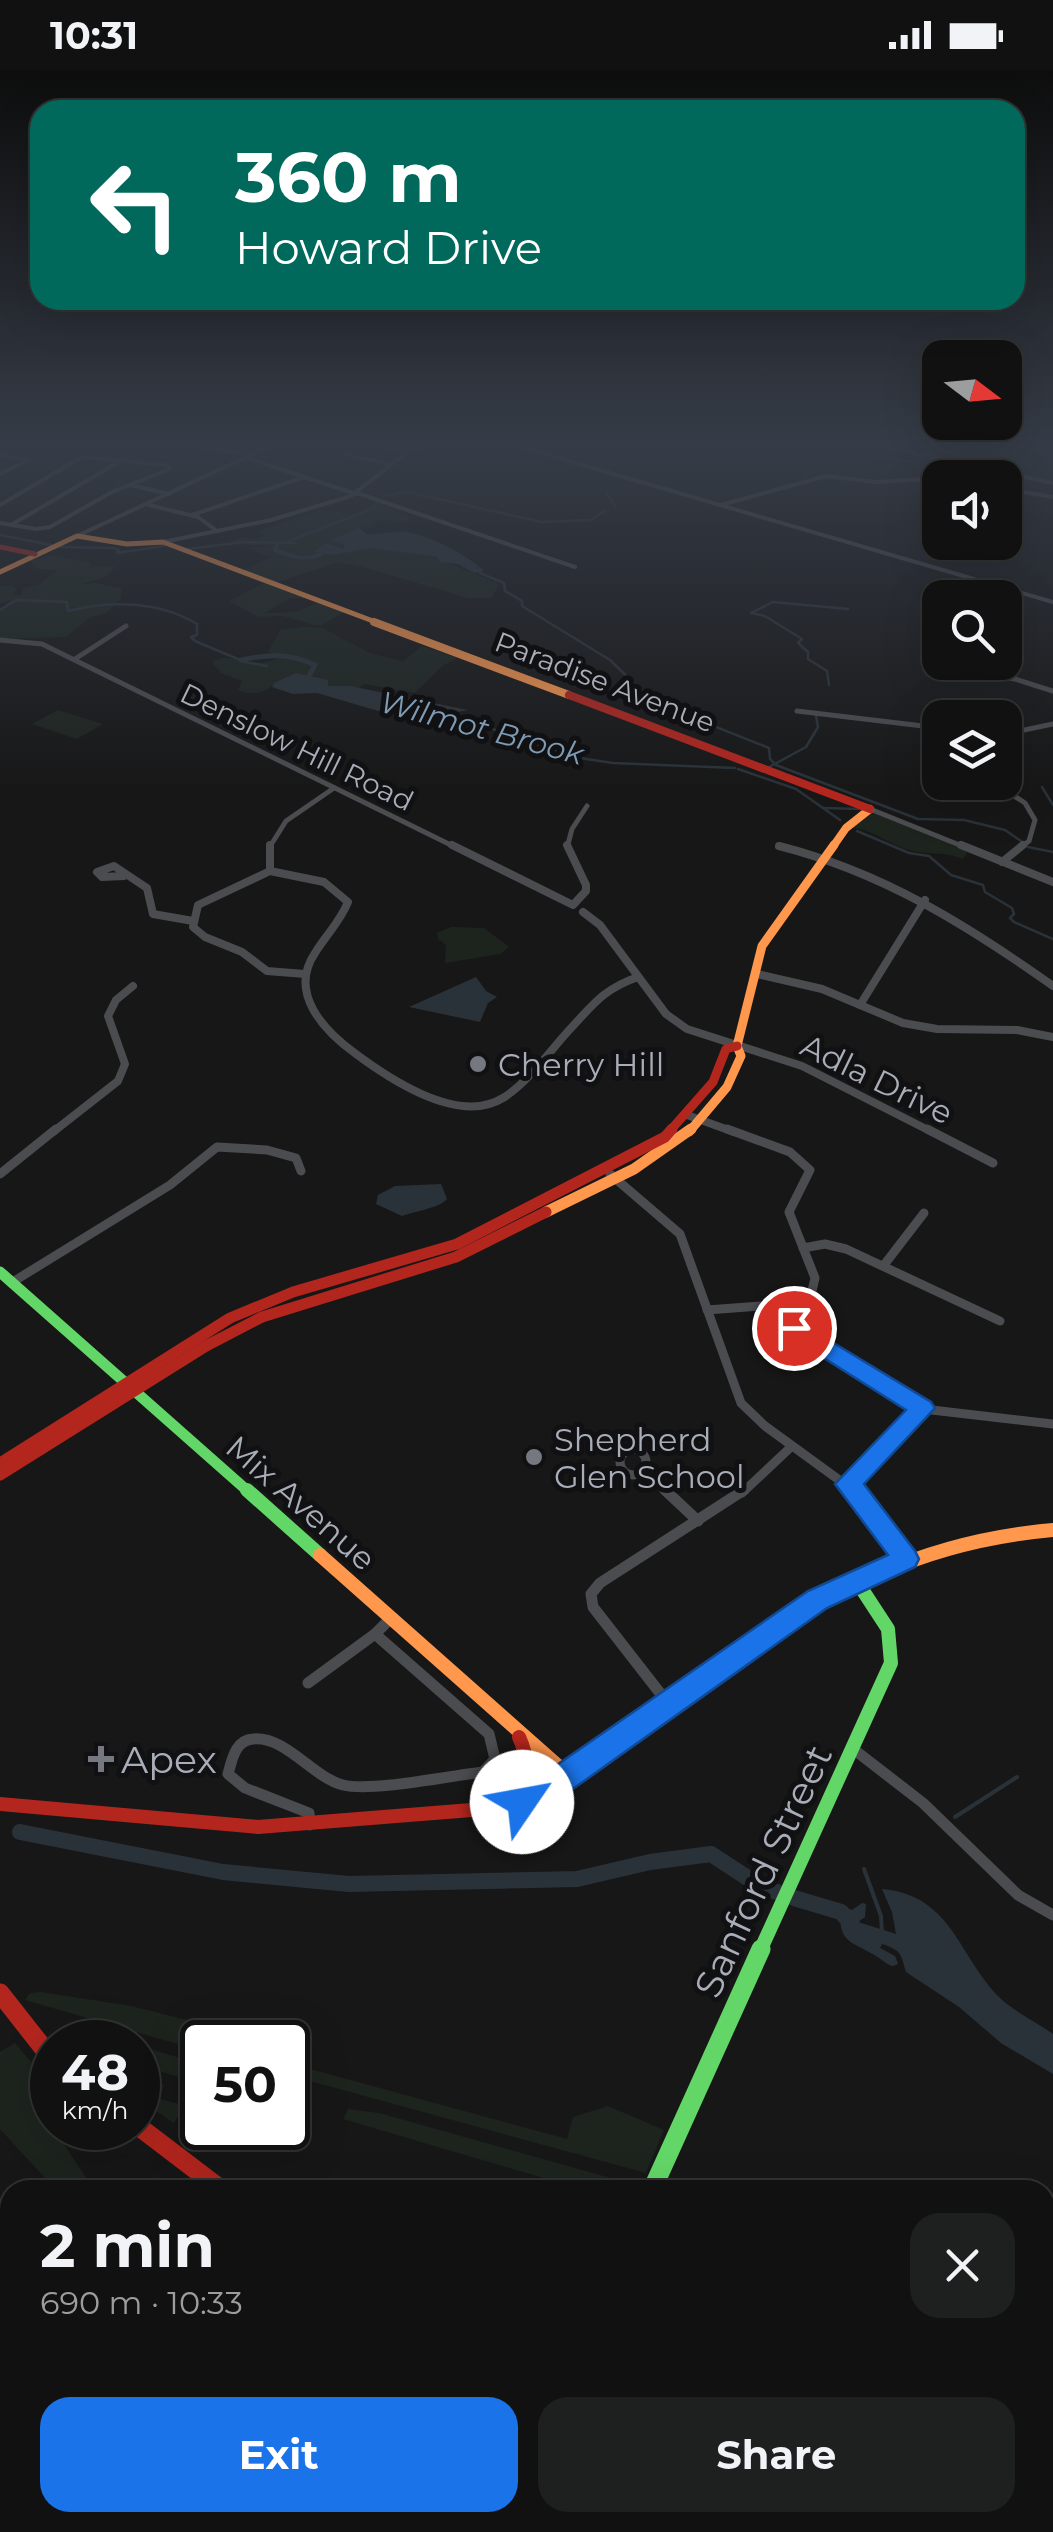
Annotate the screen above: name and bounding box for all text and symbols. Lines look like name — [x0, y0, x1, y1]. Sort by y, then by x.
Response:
text: 10:31 — [50, 12, 138, 59]
text: 360 m — [235, 134, 462, 220]
icon: left — [70, 140, 200, 270]
text: Howard Drive — [235, 220, 542, 275]
north arrow — [922, 340, 1022, 440]
map controls — [922, 340, 1022, 800]
button: sound — [922, 460, 1022, 560]
button: search — [922, 580, 1022, 680]
street label: Paradise Avenue — [490, 624, 720, 740]
street label: Denslow Hill Road — [175, 676, 419, 818]
water label: Wilmot Brook — [376, 683, 589, 773]
button: layers — [922, 700, 1022, 800]
street label: Adla Drive — [795, 1025, 959, 1133]
place label: Cherry Hill — [498, 1045, 664, 1084]
marker: Cherry Hill — [467, 1053, 489, 1075]
pin — [752, 1286, 837, 1371]
icon: arrive — [767, 1301, 822, 1356]
place label: Shepherd Glen School — [554, 1420, 745, 1496]
street label: Mix Avenue — [218, 1427, 384, 1579]
marker: Shepherd Glen School — [523, 1446, 545, 1468]
place label: Apex — [121, 1736, 217, 1783]
street label: Sanford Street — [684, 1737, 842, 2005]
marker: Apex — [90, 1748, 112, 1770]
position arrow — [470, 1750, 574, 1854]
speed limit sign: 50 — [180, 2020, 310, 2150]
text: 48 — [61, 2042, 129, 2103]
text: km/h — [62, 2095, 128, 2125]
text: 2 min — [40, 2209, 215, 2282]
button: close — [910, 2213, 1015, 2318]
text: 690 m · 10:33 — [40, 2283, 243, 2322]
button: Exit — [40, 2397, 518, 2512]
button: Share — [538, 2397, 1015, 2512]

